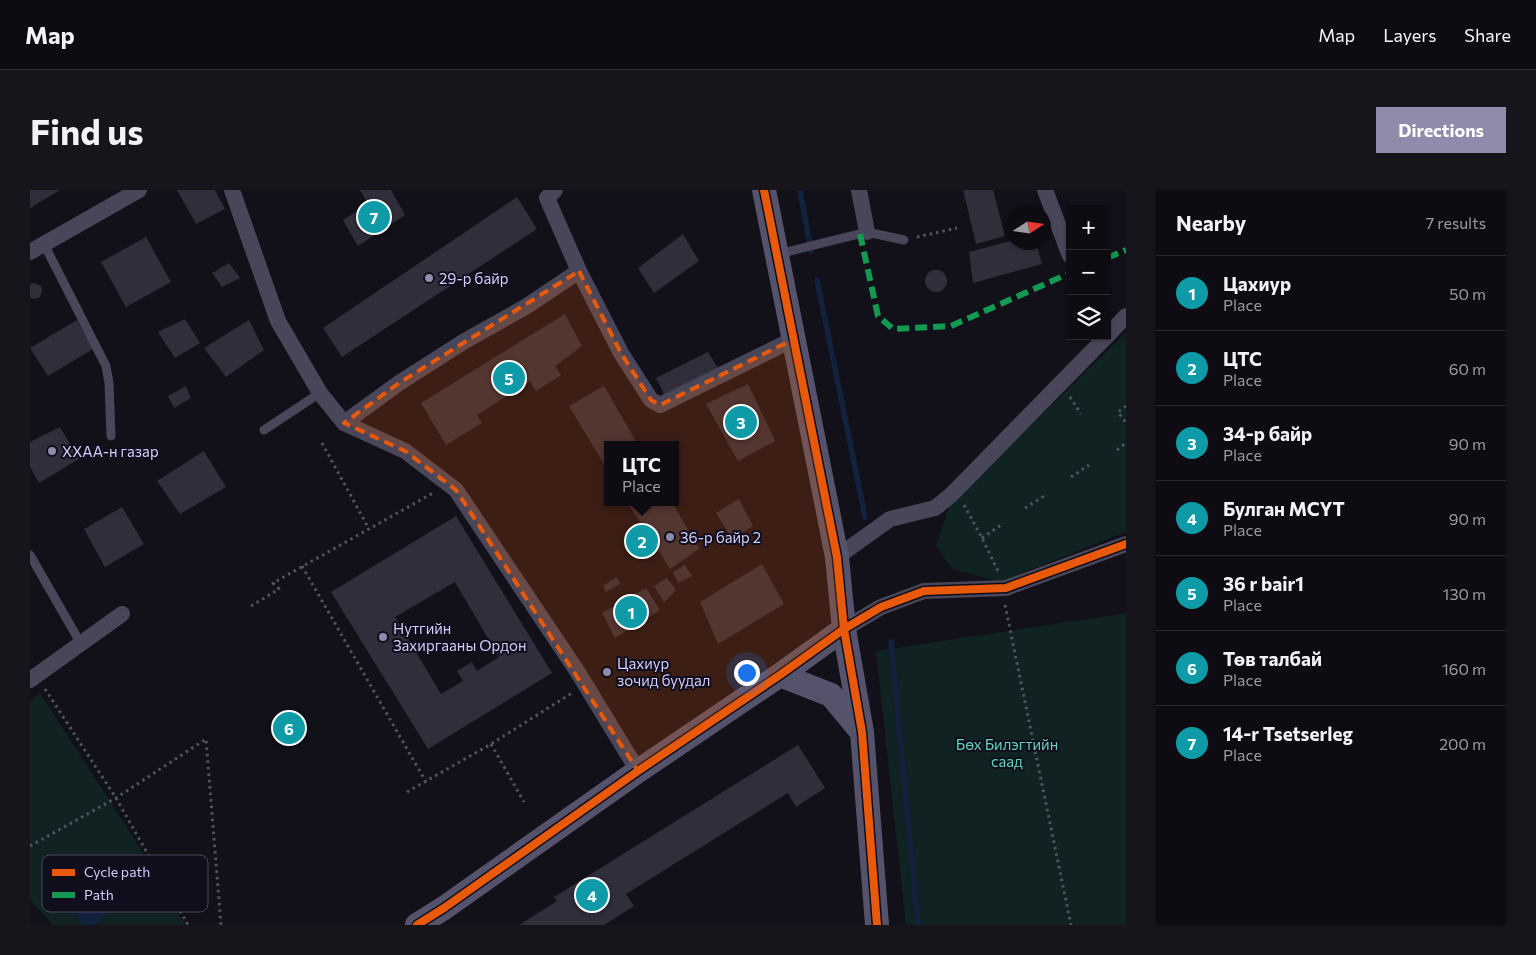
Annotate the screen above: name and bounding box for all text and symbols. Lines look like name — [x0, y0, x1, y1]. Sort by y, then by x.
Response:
text: Map — [25, 20, 75, 49]
text: Map — [1318, 24, 1355, 46]
text: Layers — [1383, 24, 1436, 46]
text: Share — [1464, 24, 1511, 46]
button: Directions — [1376, 107, 1506, 153]
text: Find us — [30, 109, 144, 152]
pin: 7 — [358, 198, 390, 236]
north arrow — [1006, 205, 1051, 250]
map controls — [1066, 205, 1111, 340]
button: + — [1066, 205, 1111, 250]
text: Nearby — [1176, 210, 1246, 235]
text: 7 results — [1426, 213, 1486, 232]
button: − — [1066, 250, 1111, 295]
place label: 29-р байр — [439, 269, 509, 287]
marker: 29-р байр — [423, 272, 435, 284]
text: Цахиур — [1223, 272, 1291, 295]
text: 1 — [1188, 284, 1196, 303]
text: 50 m — [1449, 284, 1486, 303]
button: layers — [1066, 295, 1111, 340]
text: Place — [1223, 295, 1262, 314]
text: ЦТС — [1223, 347, 1262, 370]
pin: 5 — [493, 359, 525, 397]
text: 2 — [1187, 359, 1197, 378]
text: 60 m — [1449, 359, 1486, 378]
text: Place — [1223, 370, 1262, 389]
pin: 3 — [725, 403, 757, 441]
text: 34-р байр — [1223, 422, 1312, 445]
text: 3 — [1187, 434, 1197, 453]
text: 90 m — [1449, 434, 1486, 453]
popup — [604, 441, 679, 506]
place label: ХХАА-н газар — [62, 442, 159, 460]
marker: ХХАА-н газар — [46, 445, 58, 457]
text: Place — [1223, 445, 1262, 464]
text: ЦТС — [622, 453, 661, 476]
text: Place — [622, 476, 661, 495]
text: Булган МСҮТ — [1223, 497, 1345, 520]
text: 4 — [1187, 509, 1197, 528]
text: 90 m — [1449, 509, 1486, 528]
text: Place — [1223, 520, 1262, 539]
pin: 2 — [626, 522, 658, 560]
place label: 36-р байр 2 — [680, 528, 761, 546]
marker: 36-р байр 2 — [664, 531, 676, 543]
text: 36 r bair1 — [1223, 572, 1304, 595]
text: 5 — [1187, 584, 1197, 603]
text: 130 m — [1443, 584, 1486, 603]
pin: 1 — [615, 593, 647, 631]
text: Place — [1223, 595, 1262, 614]
place label: Нутгийн Захиргааны Ордон — [393, 619, 526, 654]
marker: Нутгийн Захиргааны Ордон — [377, 631, 389, 643]
text: Төв талбай — [1223, 647, 1322, 670]
place label: Цахиур зочид буудал — [617, 654, 711, 689]
text: 6 — [1187, 659, 1197, 678]
text: 160 m — [1442, 659, 1486, 678]
your location — [734, 660, 760, 686]
marker: Цахиур зочид буудал — [601, 666, 613, 678]
text: Place — [1223, 670, 1262, 689]
pin: 6 — [273, 709, 305, 747]
text: 14-r Tsetserleg — [1223, 722, 1353, 745]
text: 7 — [1188, 734, 1196, 753]
text: 200 m — [1439, 734, 1486, 753]
park label: Бөх Билэгтийн саад — [956, 735, 1058, 770]
text: Place — [1223, 745, 1262, 764]
legend — [42, 855, 208, 912]
text: Cycle path — [84, 863, 150, 880]
pin: 4 — [576, 876, 608, 914]
text: Path — [84, 886, 114, 903]

